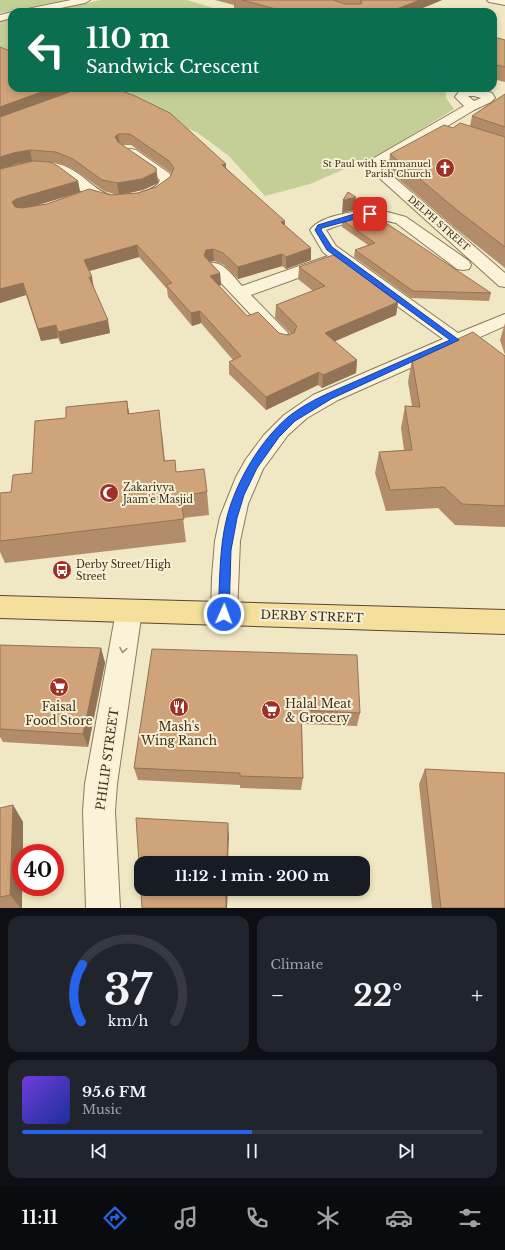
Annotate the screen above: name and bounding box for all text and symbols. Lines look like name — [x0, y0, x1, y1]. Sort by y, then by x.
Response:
text: 110 m — [86, 21, 170, 56]
icon: left — [20, 24, 72, 76]
text: Sandwick Crescent — [86, 56, 260, 78]
church icon: St Paul with Emmanuel Parish Church — [434, 157, 456, 179]
place label: St Paul with Emmanuel Parish Church — [323, 158, 431, 179]
street label: DELPH STREET — [406, 193, 473, 253]
pin — [353, 197, 387, 231]
icon: arrive — [359, 203, 381, 225]
place label: Zakariyya Jaam'e Masjid — [121, 481, 193, 506]
mosque icon: Zakariyya Jaam'e Masjid — [98, 482, 120, 504]
place label: Derby Street/High Street — [76, 558, 171, 583]
bus stop icon: Derby Street/High Street — [51, 559, 73, 581]
position arrow — [203, 593, 245, 635]
street label: DERBY STREET — [260, 607, 364, 625]
one-way arrow — [119, 647, 128, 653]
supermarket icon: Faisal Food Store — [48, 676, 70, 698]
restaurant icon: Mash's Wing Ranch — [168, 696, 190, 718]
place label: Halal Meat & Grocery — [285, 696, 352, 725]
place label: Faisal Food Store — [25, 699, 93, 728]
supermarket icon: Halal Meat & Grocery — [260, 699, 282, 721]
street label: PHILIP STREET — [92, 707, 122, 811]
place label: Mash's Wing Ranch — [140, 719, 217, 748]
speed limit sign: 40 — [12, 844, 64, 896]
text: 11:12 · 1 min · 200 m — [175, 866, 329, 885]
text: Climate — [271, 956, 323, 973]
text: 37 — [104, 965, 153, 1016]
text: 22° — [353, 977, 402, 1014]
text: − — [271, 982, 284, 1009]
text: + — [471, 982, 483, 1009]
text: km/h — [108, 1012, 149, 1030]
text: 95.6 FM — [82, 1082, 146, 1101]
text: Music — [82, 1101, 122, 1118]
icon: previous — [88, 1140, 110, 1162]
icon: pause — [241, 1140, 263, 1162]
icon: next — [395, 1140, 417, 1162]
icon: directions — [101, 1204, 129, 1232]
icon: music — [172, 1204, 200, 1232]
icon: phone — [243, 1204, 271, 1232]
icon: climate — [314, 1204, 342, 1232]
icon: car — [385, 1204, 413, 1232]
icon: filters — [456, 1204, 484, 1232]
text: 11:11 — [21, 1207, 58, 1229]

